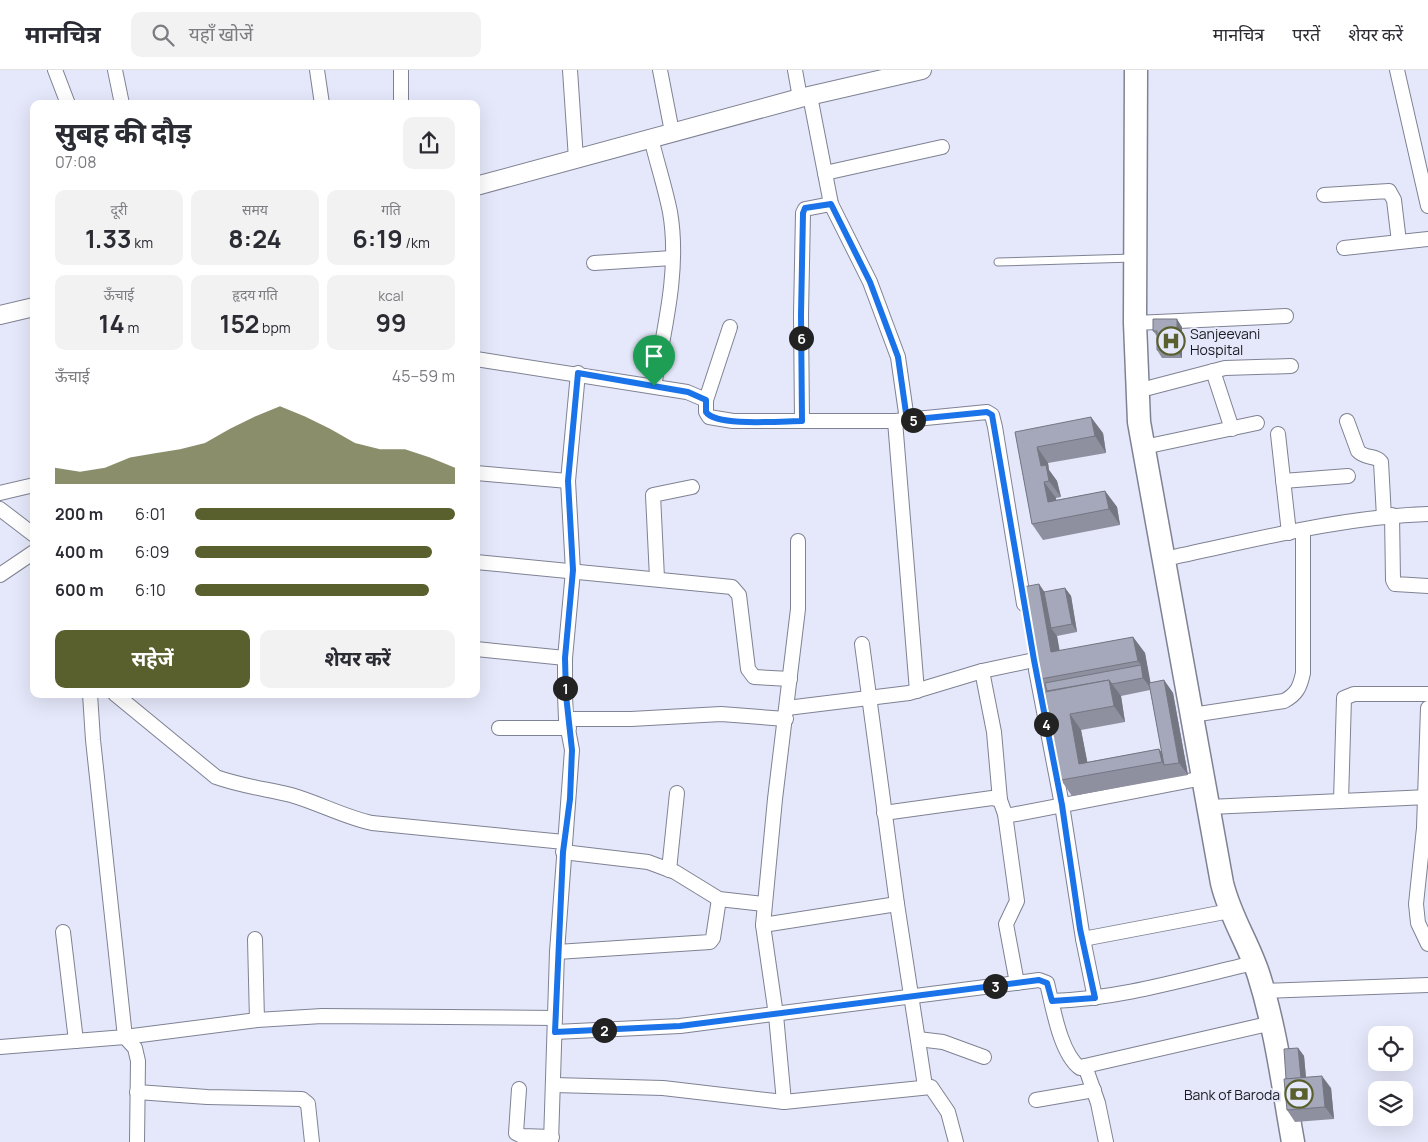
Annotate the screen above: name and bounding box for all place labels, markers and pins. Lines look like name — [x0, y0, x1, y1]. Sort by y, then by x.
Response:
place label: Sanjeevani Hospital — [1190, 324, 1260, 359]
pin: 6 — [788, 326, 814, 350]
hospital icon: Sanjeevani Hospital — [1156, 326, 1186, 356]
pin — [633, 335, 675, 386]
pin: 5 — [900, 408, 926, 432]
pin: 1 — [552, 676, 578, 700]
pin: 4 — [1034, 712, 1058, 736]
pin: 3 — [982, 974, 1008, 998]
pin: 2 — [592, 1018, 616, 1042]
bank icon: Bank of Baroda — [1284, 1079, 1314, 1109]
place label: Bank of Baroda — [1184, 1085, 1280, 1104]

